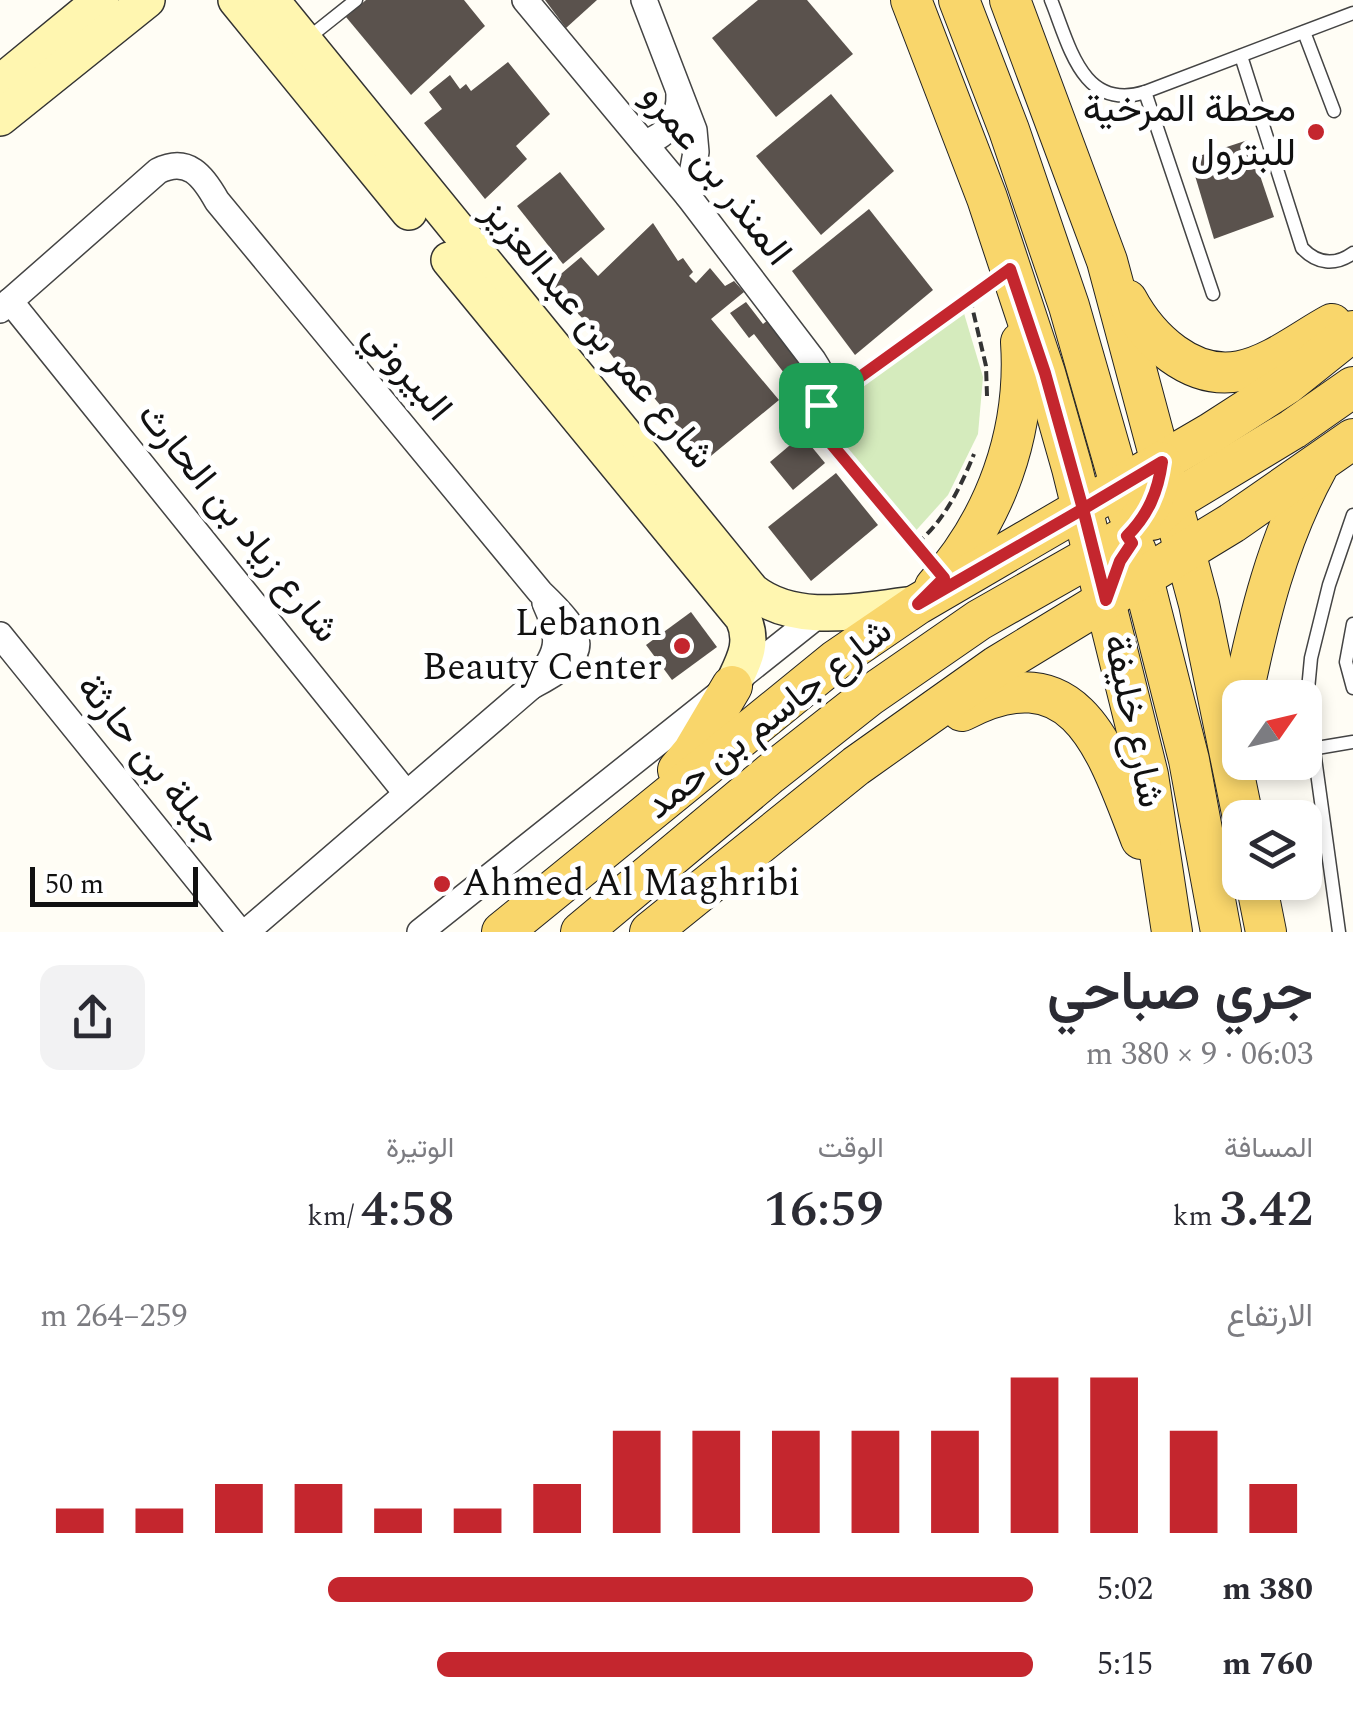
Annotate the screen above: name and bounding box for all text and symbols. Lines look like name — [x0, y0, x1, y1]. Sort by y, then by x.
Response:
street label: المنذر بن عمرو — [626, 71, 806, 279]
place label: محطة المرخية للبترول — [1083, 81, 1296, 183]
marker: محطة المرخية للبترول — [1305, 121, 1327, 143]
street label: شارع عمر بن عبدالعزيز — [467, 187, 729, 483]
street label: البيروني — [348, 309, 466, 435]
pin — [779, 363, 864, 448]
icon: arrive — [794, 378, 849, 433]
street label: شارع زياد بن الحارث — [123, 390, 353, 656]
place label: Lebanon Beauty Center — [422, 595, 662, 697]
street label: شارع جاسم بن حمد — [633, 604, 905, 834]
street label: شارع خليفة — [1086, 629, 1180, 813]
marker: Lebanon Beauty Center — [671, 635, 693, 657]
street label: جبلة بن حارثة — [62, 662, 236, 858]
north arrow — [1222, 680, 1322, 780]
map controls — [1222, 680, 1322, 900]
button: layers — [1222, 800, 1322, 900]
place label: Ahmed Al Maghribi — [462, 855, 800, 913]
scale bar — [30, 862, 198, 906]
text: 50 m — [45, 863, 104, 906]
marker: Ahmed Al Maghribi — [431, 873, 453, 895]
text: جري صباحي — [1047, 951, 1313, 1034]
button: share — [40, 965, 145, 1070]
text: 06:03 · 9 × 380 m — [1085, 1030, 1313, 1079]
text: الوتيرة — [386, 1127, 454, 1170]
text: الوقت — [818, 1127, 884, 1170]
text: المسافة — [1224, 1127, 1313, 1170]
text: 4:58 — [361, 1172, 454, 1248]
text: 16:59 — [763, 1172, 884, 1248]
text: 3.42 — [1220, 1172, 1313, 1248]
text: /km — [307, 1195, 361, 1238]
text: km — [1173, 1195, 1220, 1238]
text: 259–264 m — [40, 1292, 188, 1341]
text: الارتفاع — [1226, 1292, 1313, 1341]
text: 5:02 — [1097, 1565, 1153, 1614]
text: 380 m — [1222, 1565, 1313, 1614]
text: 5:15 — [1097, 1640, 1153, 1689]
text: 760 m — [1222, 1640, 1313, 1689]

